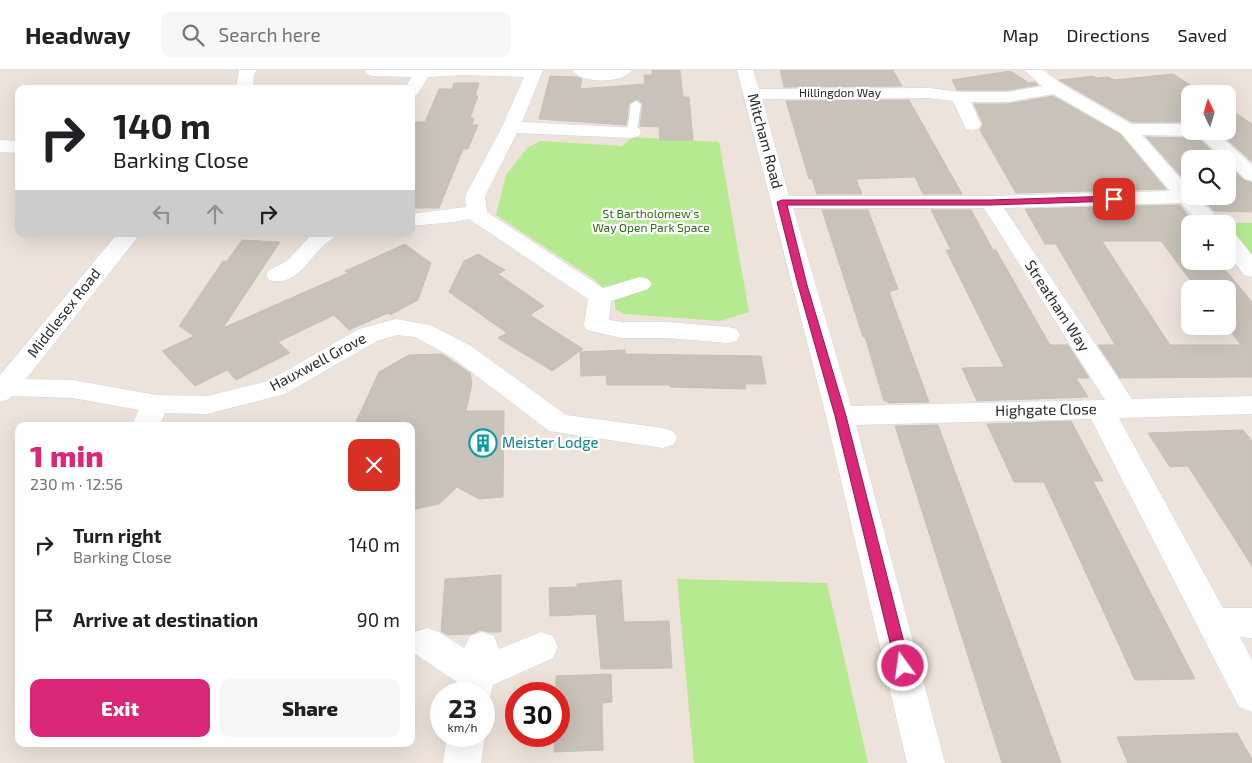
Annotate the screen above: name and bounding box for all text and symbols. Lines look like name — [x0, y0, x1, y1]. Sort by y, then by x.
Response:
search box — [161, 12, 511, 57]
text: Headway — [25, 20, 131, 49]
icon: search — [179, 21, 207, 49]
text: Search here — [219, 23, 321, 46]
text: Map — [1002, 24, 1039, 46]
text: Directions — [1067, 24, 1150, 46]
text: Saved — [1178, 24, 1227, 46]
street label: Hillingdon Way — [799, 85, 882, 99]
north arrow — [1181, 85, 1236, 140]
map controls — [1181, 85, 1236, 335]
street label: Mitcham Road — [745, 91, 787, 190]
text: 140 m — [113, 104, 211, 146]
icon: right — [30, 105, 95, 170]
text: Barking Close — [113, 146, 249, 172]
button: search — [1181, 150, 1236, 205]
pin — [1093, 178, 1135, 220]
icon: arrive — [1100, 185, 1128, 213]
icon: left — [148, 200, 176, 228]
icon: ahead — [201, 200, 229, 228]
icon: right — [254, 200, 282, 228]
park label: St Bartholomew's Way Open Park Space — [592, 206, 710, 234]
button: + — [1181, 215, 1236, 270]
street label: Streatham Way — [1022, 256, 1094, 355]
street label: Middlesex Road — [23, 264, 104, 361]
button: − — [1181, 280, 1236, 335]
street label: Hauxwell Grove — [266, 328, 369, 394]
street label: Highgate Close — [995, 399, 1097, 419]
building icon: Meister Lodge — [468, 428, 498, 458]
place label: Meister Lodge — [502, 433, 599, 451]
text: 1 min — [30, 437, 104, 473]
button: close — [348, 439, 400, 491]
text: 230 m · 12:56 — [30, 474, 123, 493]
text: Turn right — [73, 524, 161, 547]
icon: right — [30, 531, 58, 559]
text: 140 m — [348, 533, 400, 556]
text: Barking Close — [73, 547, 172, 566]
icon: arrive — [30, 606, 58, 634]
text: Arrive at destination — [73, 608, 258, 631]
text: 90 m — [357, 608, 400, 631]
position arrow — [876, 639, 928, 691]
button: Exit — [30, 679, 210, 737]
button: Share — [220, 679, 400, 737]
speed limit sign: 30 — [505, 682, 570, 747]
text: 23 — [448, 693, 477, 723]
text: km/h — [448, 720, 477, 734]

